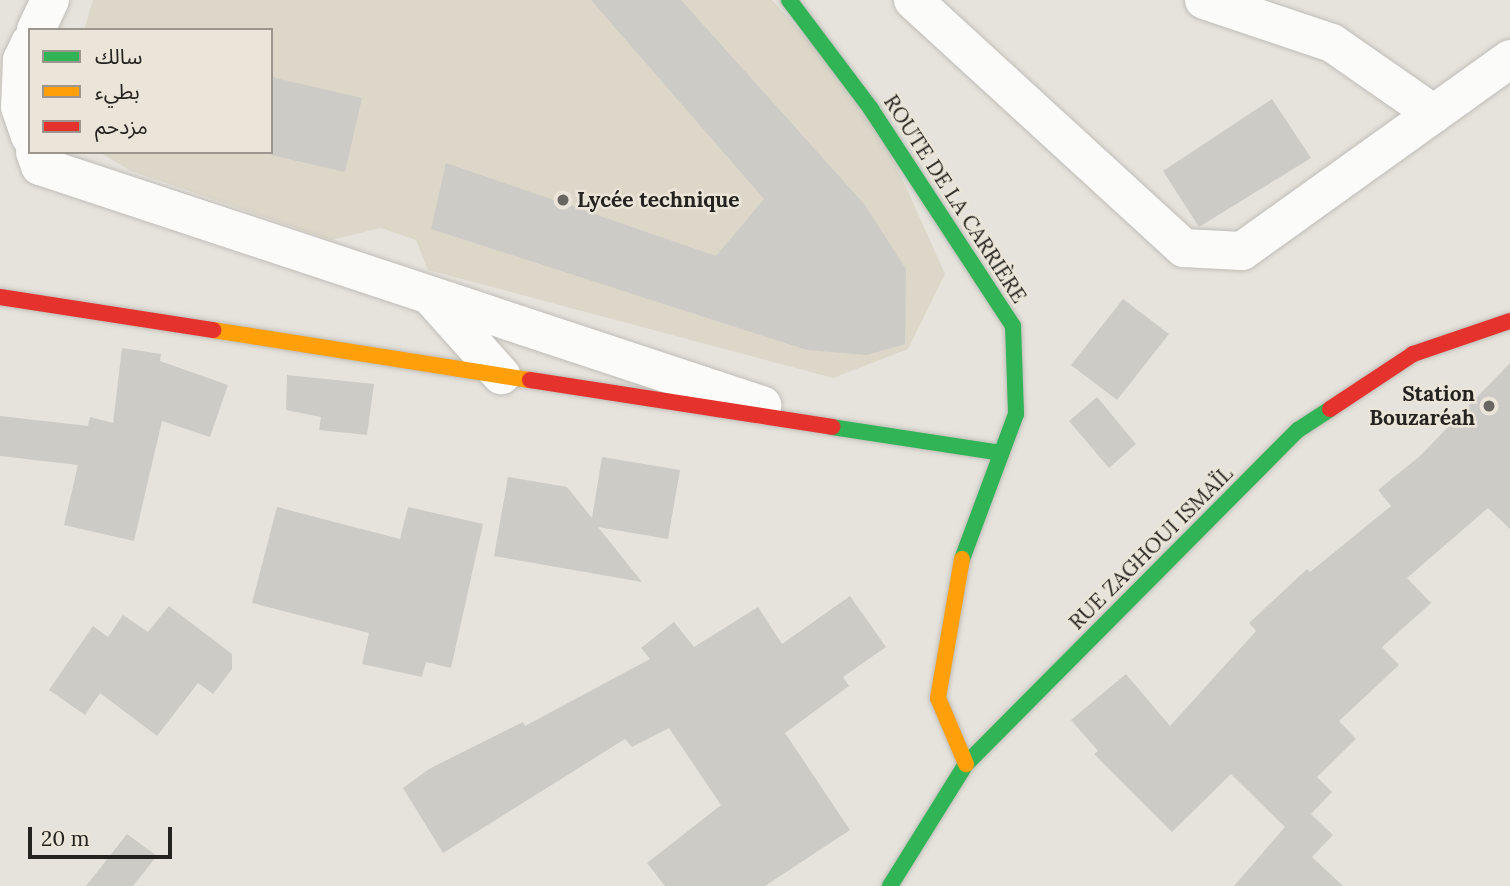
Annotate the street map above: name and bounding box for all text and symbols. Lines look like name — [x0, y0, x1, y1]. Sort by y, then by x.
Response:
legend — [28, 28, 273, 154]
text: سالك — [95, 43, 142, 70]
text: بطيء — [95, 78, 140, 105]
street label: ROUTE DE LA CARRIÈRE — [878, 90, 1032, 308]
text: مزدحم — [95, 113, 148, 140]
place label: Lycée technique — [577, 187, 740, 213]
marker: Lycée technique — [555, 192, 571, 208]
place label: Station Bouzaréah — [1369, 381, 1475, 431]
marker: Station Bouzaréah — [1481, 398, 1497, 414]
street label: RUE ZAGHOUI ISMAÏL — [1064, 461, 1238, 635]
scale bar — [32, 812, 175, 856]
text: 20 m — [41, 825, 90, 852]

